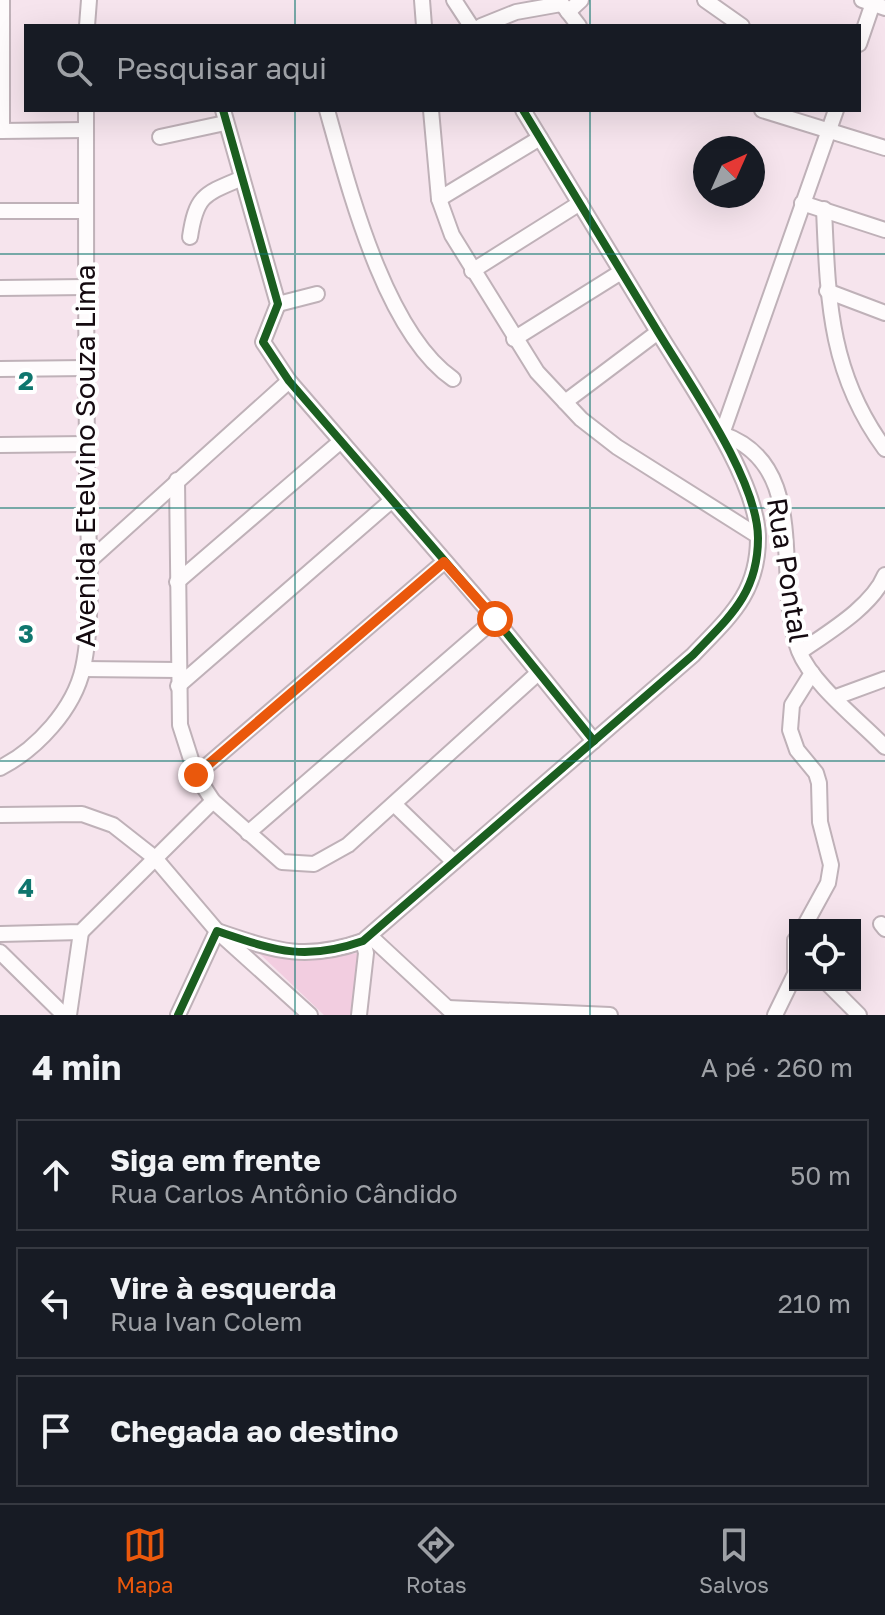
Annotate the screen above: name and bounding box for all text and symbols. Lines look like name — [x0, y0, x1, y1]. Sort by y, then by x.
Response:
search box — [24, 24, 861, 112]
icon: search — [52, 46, 96, 90]
text: Pesquisar aqui — [116, 50, 327, 86]
north arrow — [693, 136, 765, 208]
street label: Avenida Etelvino Souza Lima — [68, 264, 101, 648]
text: 2 — [18, 365, 34, 396]
street label: Rua Pontal — [761, 495, 816, 645]
route start — [477, 601, 513, 637]
text: 3 — [18, 618, 34, 649]
route end — [178, 757, 214, 793]
text: 4 — [18, 872, 34, 903]
map controls — [789, 919, 861, 991]
button: locate — [789, 919, 861, 991]
text: 4 min — [32, 1047, 121, 1087]
text: A pé · 260 m — [701, 1052, 853, 1083]
text: Siga em frente — [110, 1142, 321, 1178]
icon: ahead — [34, 1153, 78, 1197]
text: 50 m — [790, 1160, 851, 1191]
text: Rua Carlos Antônio Cândido — [110, 1178, 458, 1209]
text: Vire à esquerda — [110, 1270, 336, 1306]
icon: left — [34, 1281, 78, 1325]
text: 210 m — [778, 1288, 851, 1319]
text: Rua Ivan Colem — [110, 1306, 303, 1337]
icon: arrive — [34, 1409, 78, 1453]
text: Chegada ao destino — [110, 1413, 398, 1449]
tab: Mapa — [116, 1523, 173, 1598]
tab: Rotas — [406, 1523, 467, 1598]
tab: Salvos — [699, 1523, 769, 1598]

